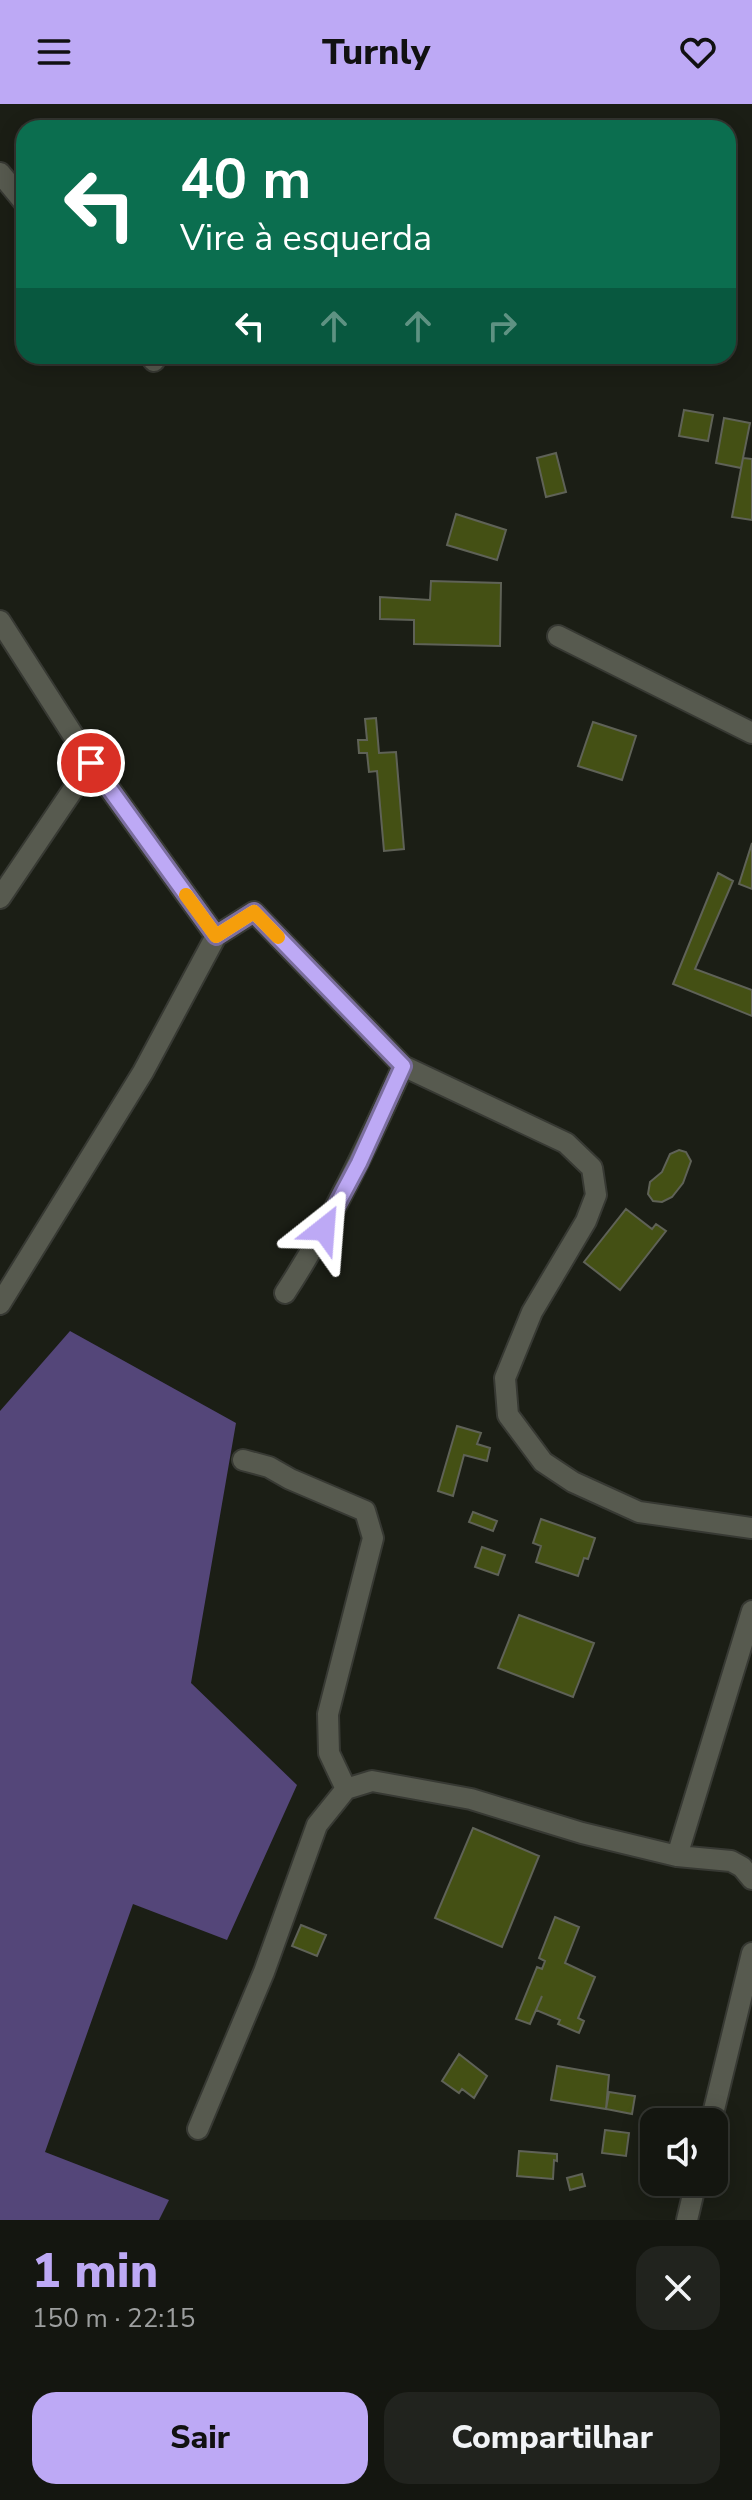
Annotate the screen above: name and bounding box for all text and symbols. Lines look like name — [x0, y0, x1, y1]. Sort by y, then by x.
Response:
text: Turnly — [322, 28, 430, 77]
icon: menu — [32, 30, 76, 74]
icon: heart — [676, 30, 720, 74]
text: 40 m — [180, 141, 311, 218]
icon: left — [48, 152, 152, 256]
text: Vire à esquerda — [180, 214, 432, 263]
icon: left — [228, 304, 272, 348]
icon: ahead — [312, 304, 356, 348]
icon: ahead — [396, 304, 440, 348]
icon: right — [480, 304, 524, 348]
pin — [57, 729, 125, 797]
icon: arrive — [69, 741, 113, 785]
position arrow — [282, 1187, 366, 1271]
map controls — [640, 2108, 728, 2196]
button: sound — [640, 2108, 728, 2196]
text: 1 min — [32, 2238, 158, 2304]
button: close — [636, 2246, 720, 2330]
text: 150 m · 22:15 — [32, 2301, 195, 2336]
button: Sair — [32, 2392, 368, 2484]
button: Compartilhar — [384, 2392, 720, 2484]

